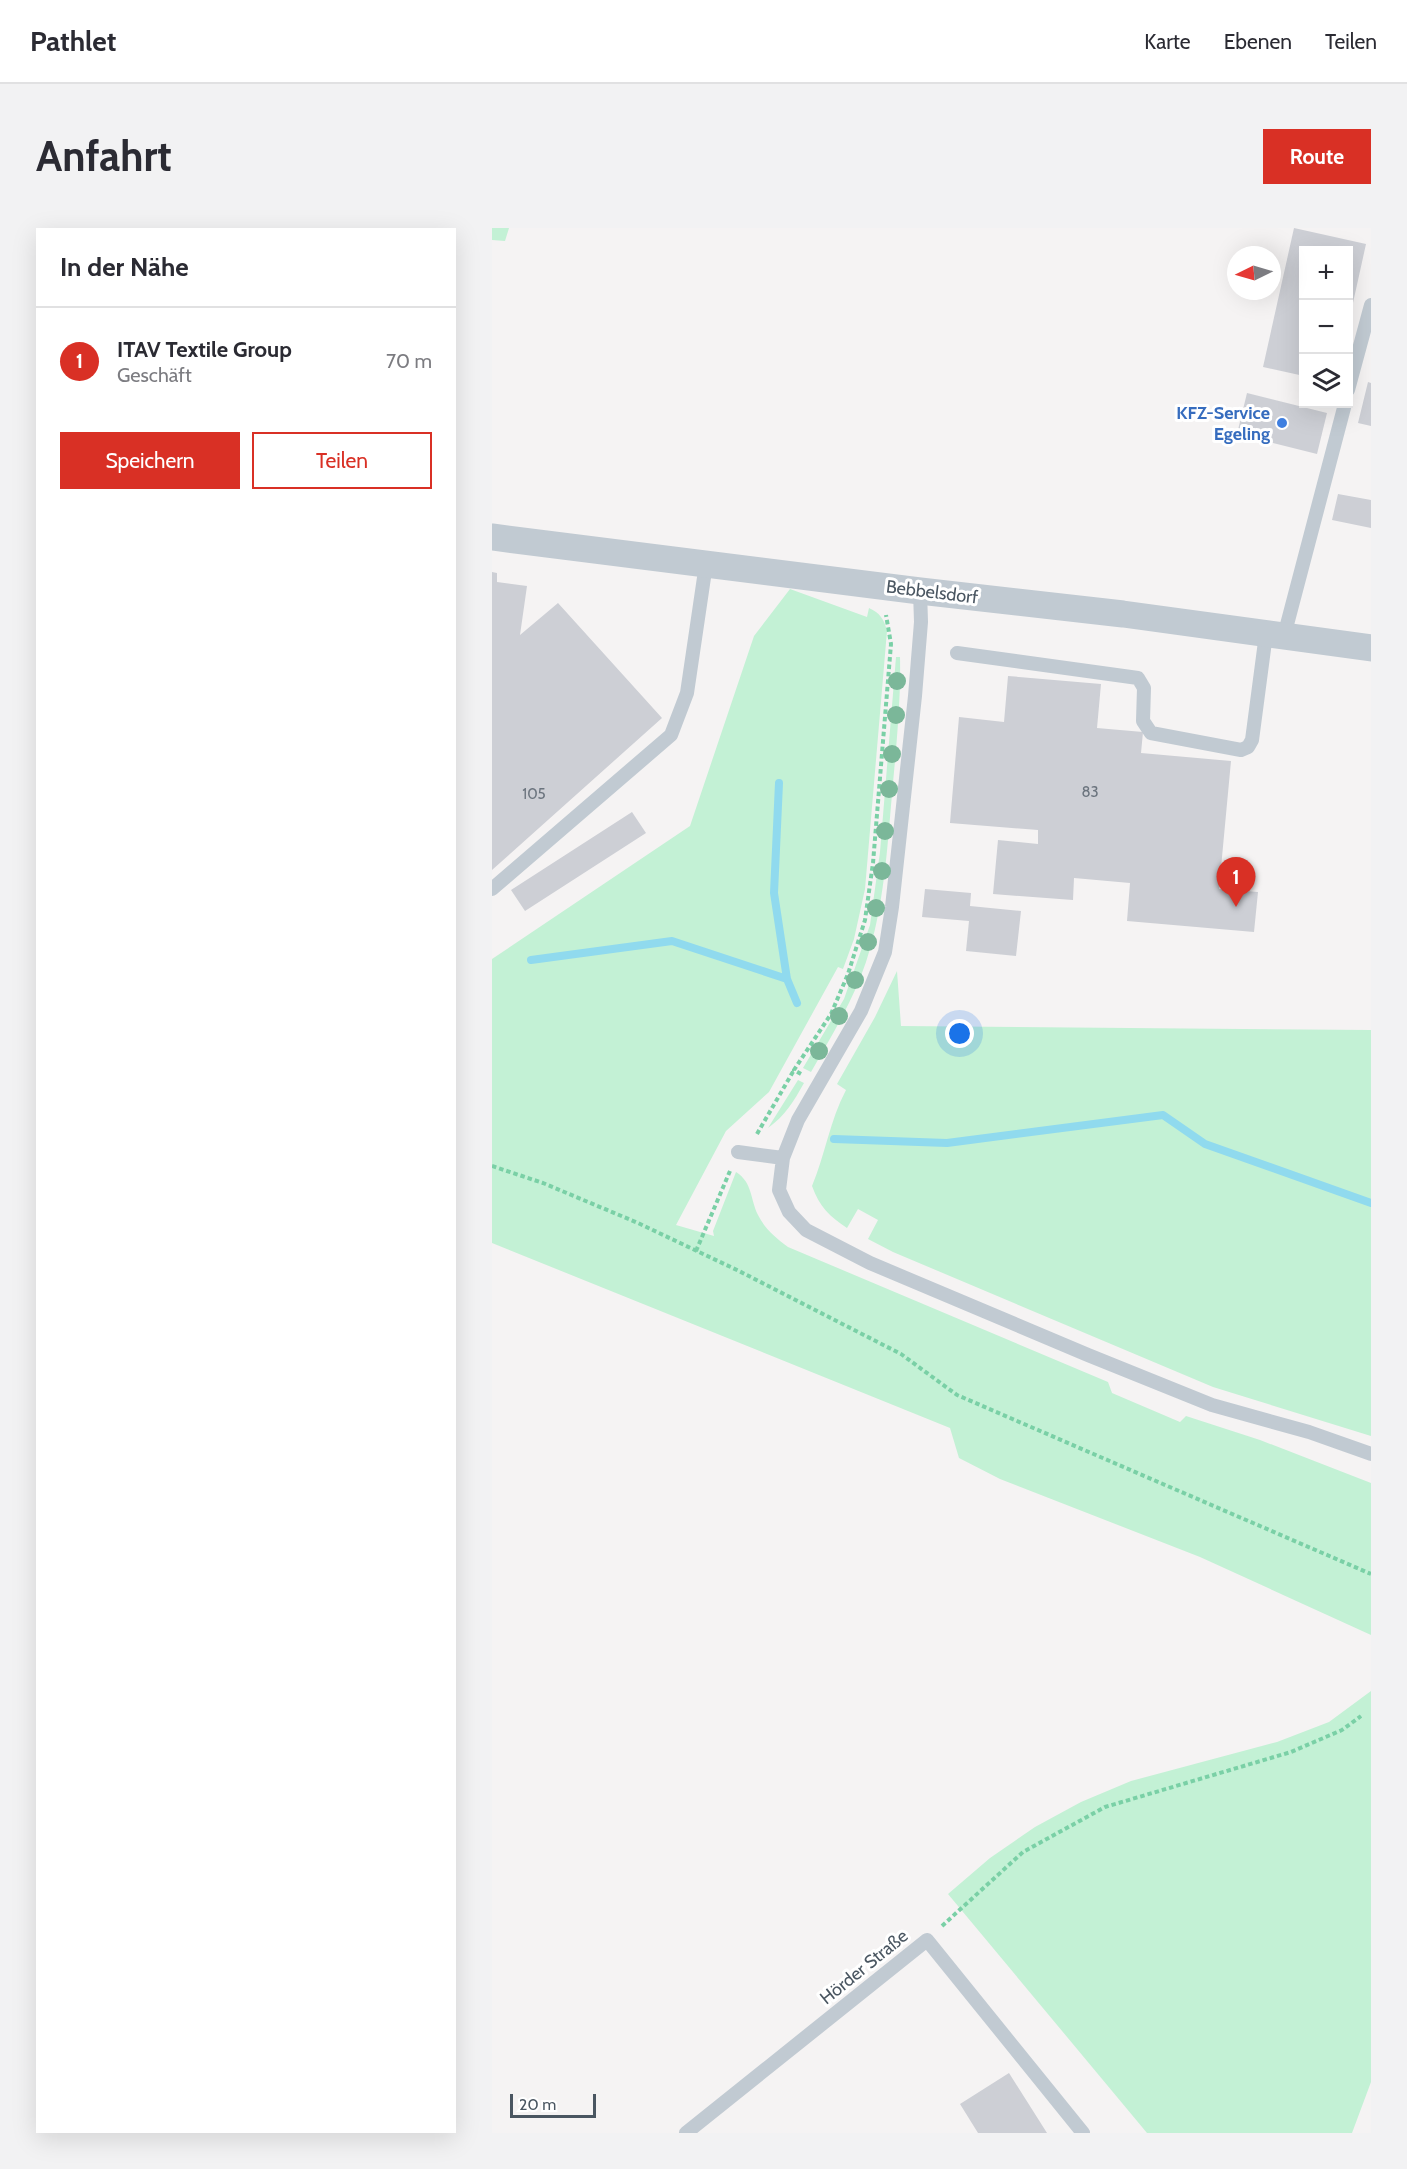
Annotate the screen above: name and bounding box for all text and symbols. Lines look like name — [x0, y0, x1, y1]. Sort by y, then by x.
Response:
text: Pathlet — [30, 24, 116, 58]
text: Karte — [1144, 29, 1191, 54]
text: Ebenen — [1224, 29, 1292, 54]
text: Teilen — [1325, 29, 1377, 54]
button: Route — [1263, 129, 1371, 184]
text: Anfahrt — [36, 130, 172, 182]
north arrow — [1227, 246, 1281, 300]
map controls — [1299, 246, 1353, 408]
button: + — [1299, 246, 1353, 300]
text: In der Nähe — [60, 251, 189, 283]
button: − — [1299, 300, 1353, 354]
text: ITAV Textile Group — [117, 336, 292, 363]
text: 1 — [76, 349, 83, 373]
text: 70 m — [386, 349, 432, 373]
button: layers — [1299, 354, 1353, 408]
text: Geschäft — [117, 363, 192, 387]
place label: KFZ-Service Egeling — [1176, 402, 1270, 445]
marker: KFZ-Service Egeling — [1275, 416, 1289, 430]
button: Speichern — [60, 432, 240, 489]
button: Teilen — [252, 432, 432, 489]
street label: Bebbelsdorf — [885, 575, 979, 609]
house number: 83 — [1081, 783, 1099, 801]
house number: 105 — [522, 785, 546, 803]
pin: 1 — [1216, 858, 1256, 907]
your location — [945, 1019, 974, 1048]
street label: Hörder Straße — [816, 1925, 912, 2009]
scale bar — [510, 2091, 596, 2118]
text: 20 m — [519, 2095, 556, 2114]

